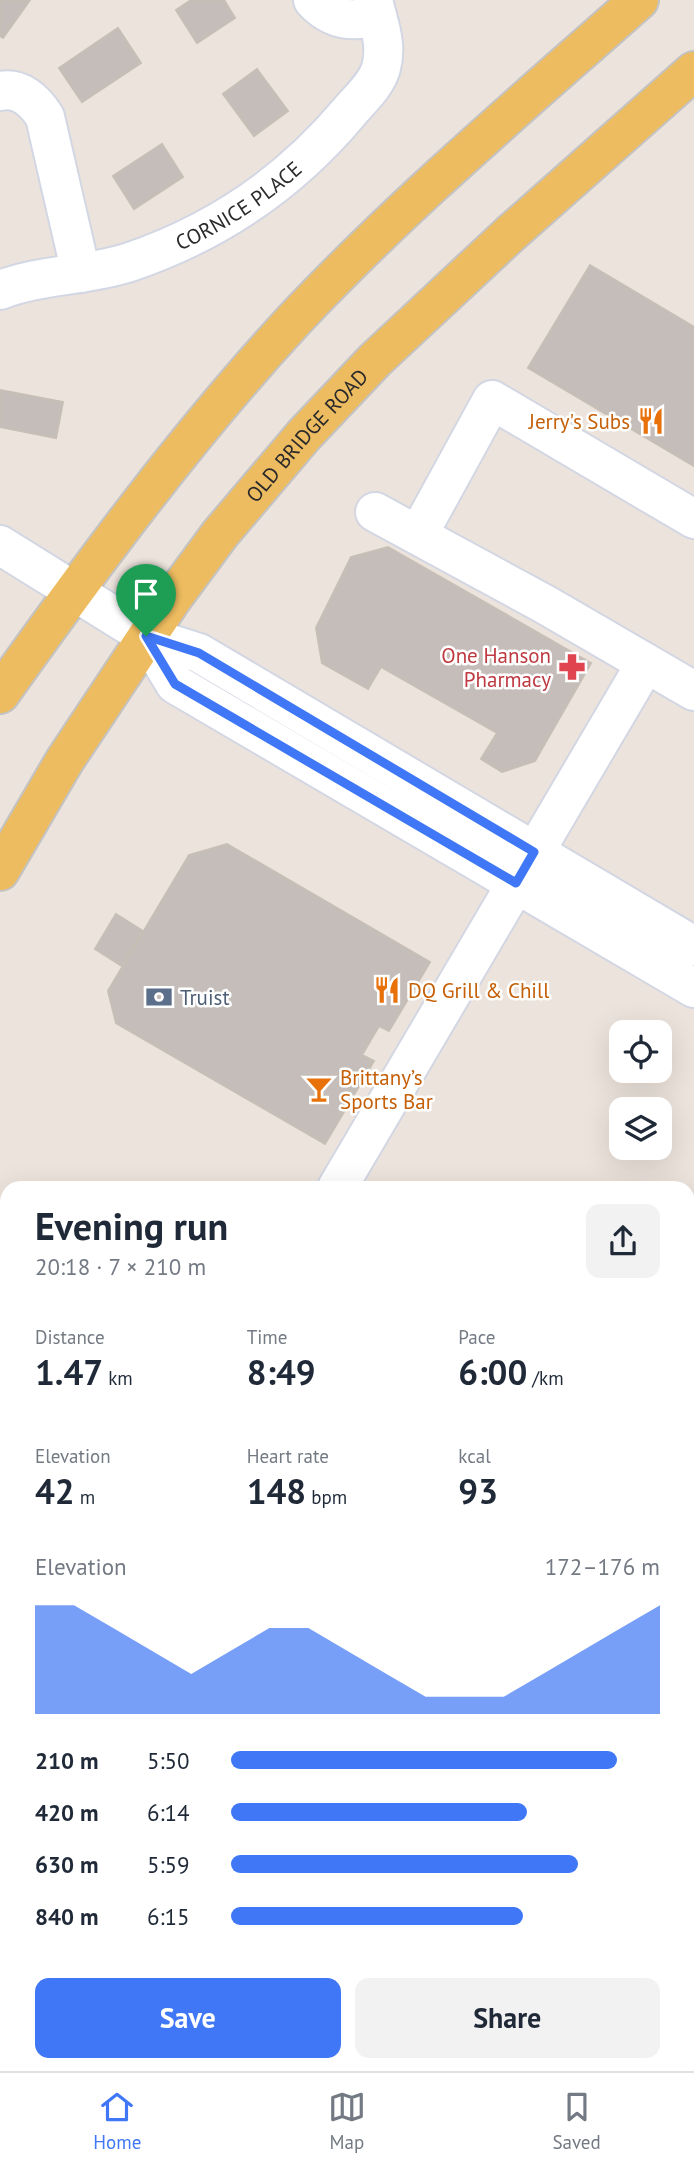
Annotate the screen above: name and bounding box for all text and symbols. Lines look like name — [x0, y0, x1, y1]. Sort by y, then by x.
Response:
street label: CORNICE PLACE — [171, 155, 307, 256]
street label: OLD BRIDGE ROAD — [240, 363, 373, 508]
restaurant icon: Jerry's Subs — [636, 406, 666, 436]
place label: Jerry's Subs — [528, 408, 630, 435]
pin — [116, 564, 176, 636]
icon: arrive — [127, 575, 165, 613]
place label: One Hanson Pharmacy — [441, 642, 551, 693]
pharmacy icon: One Hanson Pharmacy — [557, 652, 587, 682]
restaurant icon: DQ Grill & Chill — [372, 975, 402, 1005]
place label: DQ Grill & Chill — [408, 977, 549, 1004]
bank icon: Truist — [144, 982, 174, 1012]
place label: Truist — [180, 984, 230, 1011]
map controls — [609, 1020, 672, 1160]
button: locate — [609, 1020, 672, 1083]
place label: Brittany’s Sports Bar — [340, 1064, 433, 1115]
bar icon: Brittany’s Sports Bar — [304, 1074, 334, 1104]
button: layers — [609, 1097, 672, 1160]
text: Evening run — [35, 1201, 228, 1250]
button: share — [586, 1204, 660, 1278]
text: 20:18 · 7 × 210 m — [35, 1252, 206, 1281]
text: Distance — [35, 1325, 105, 1349]
text: Time — [247, 1325, 287, 1349]
text: Pace — [458, 1325, 496, 1349]
text: 1.47 — [35, 1349, 103, 1395]
text: 8:49 — [247, 1349, 316, 1395]
text: 6:00 — [458, 1349, 527, 1395]
text: km — [103, 1366, 133, 1390]
text: /km — [527, 1366, 564, 1390]
text: Elevation — [35, 1444, 111, 1468]
text: Heart rate — [247, 1444, 329, 1468]
text: kcal — [458, 1444, 491, 1468]
text: 42 — [35, 1468, 75, 1514]
text: 148 — [247, 1468, 306, 1514]
text: 93 — [458, 1468, 498, 1514]
text: m — [75, 1485, 95, 1509]
text: bpm — [306, 1485, 347, 1509]
text: Elevation — [35, 1552, 127, 1581]
text: 172–176 m — [545, 1552, 660, 1581]
text: 210 m — [35, 1746, 98, 1775]
text: 5:50 — [147, 1746, 190, 1775]
text: 420 m — [35, 1798, 98, 1827]
text: 6:14 — [147, 1798, 190, 1827]
text: 630 m — [35, 1850, 98, 1879]
text: 5:59 — [147, 1850, 190, 1879]
text: 840 m — [35, 1902, 98, 1931]
text: 6:15 — [147, 1902, 190, 1931]
button: Save — [35, 1978, 341, 2058]
button: Share — [355, 1978, 660, 2058]
tab: Home — [93, 2088, 141, 2154]
tab: Map — [328, 2088, 366, 2154]
tab: Saved — [552, 2088, 601, 2154]

